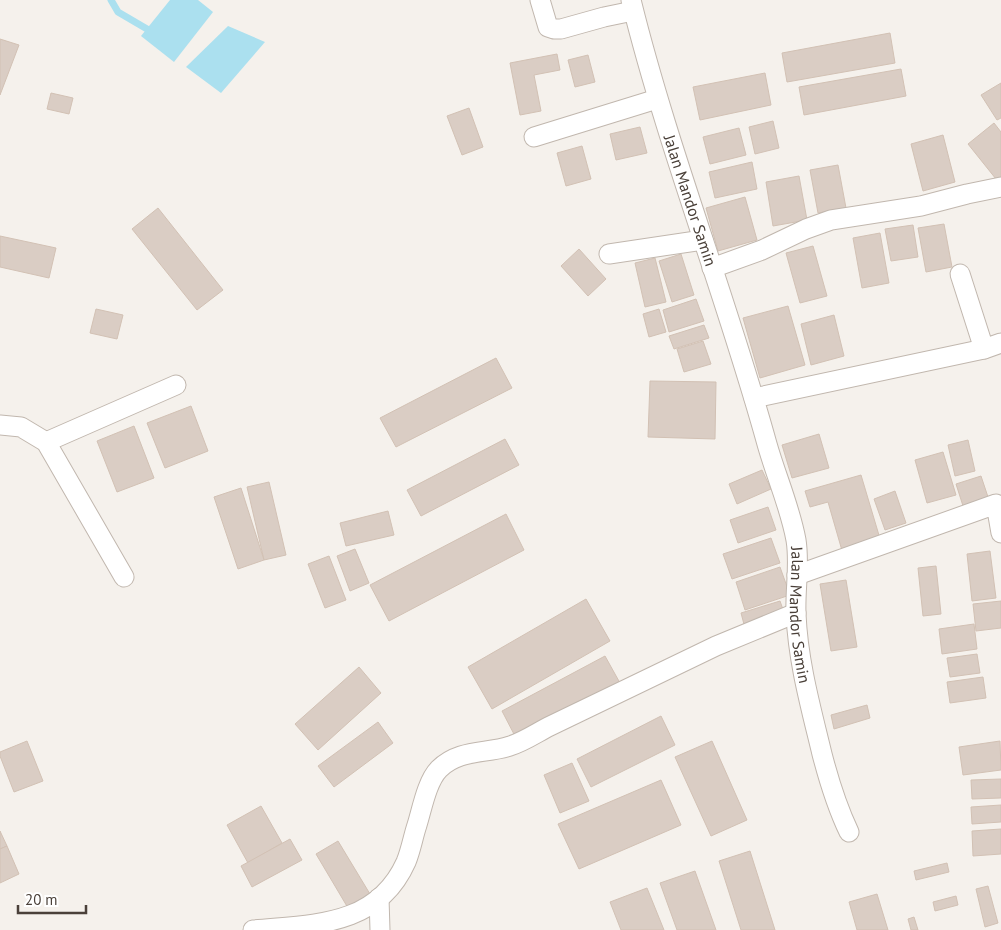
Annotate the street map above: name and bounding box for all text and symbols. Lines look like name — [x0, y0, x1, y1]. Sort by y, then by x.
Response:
street label: Jalan Mandor Samin — [659, 131, 721, 269]
street label: Jalan Mandor Samin — [786, 545, 815, 685]
scale bar — [18, 882, 85, 914]
text: 20 m — [25, 890, 58, 909]

